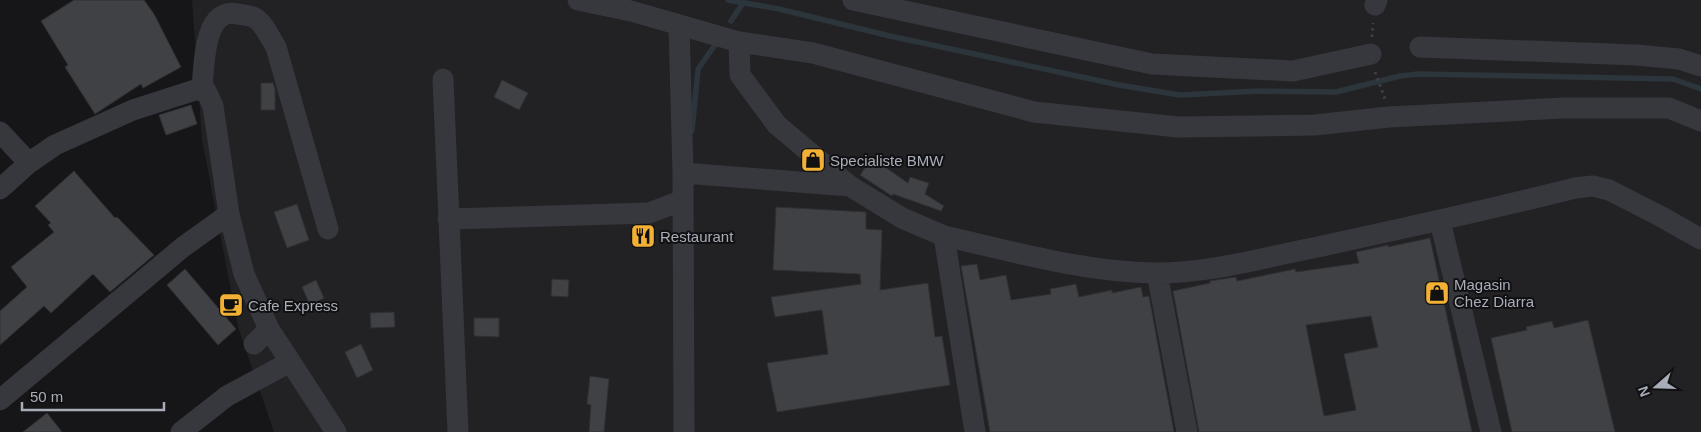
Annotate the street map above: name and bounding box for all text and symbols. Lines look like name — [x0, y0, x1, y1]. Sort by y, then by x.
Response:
shop icon: Specialiste BMW — [800, 147, 826, 173]
place label: Specialiste BMW — [830, 152, 944, 169]
restaurant icon: Restaurant — [630, 223, 656, 249]
place label: Restaurant — [660, 228, 734, 245]
place label: Magasin Chez Diarra — [1454, 276, 1535, 310]
shop icon: Magasin Chez Diarra — [1424, 280, 1450, 306]
cafe icon: Cafe Express — [218, 292, 244, 318]
place label: Cafe Express — [248, 297, 338, 314]
north arrow — [1631, 362, 1681, 412]
scale bar — [22, 380, 165, 412]
text: N — [1635, 384, 1653, 399]
text: 50 m — [30, 388, 63, 405]

